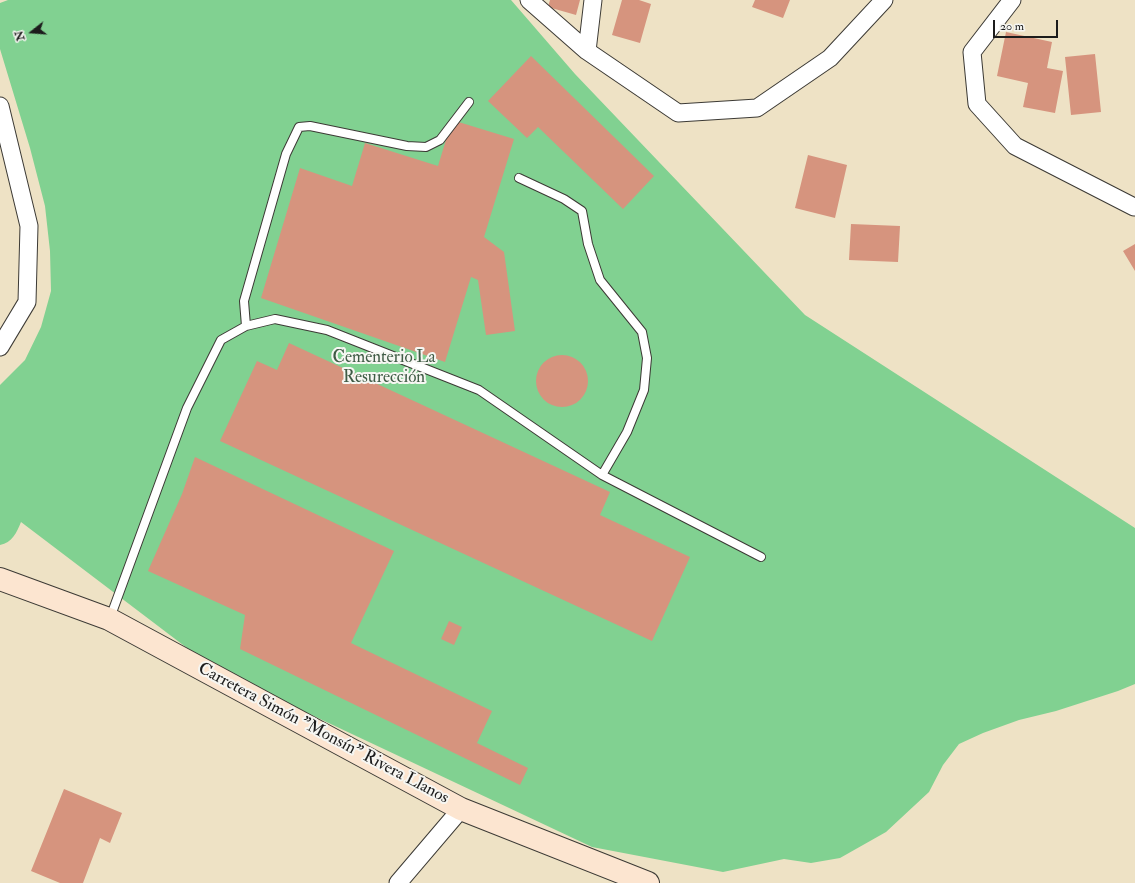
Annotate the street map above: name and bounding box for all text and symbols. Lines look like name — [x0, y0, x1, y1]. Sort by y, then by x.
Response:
north arrow — [12, 12, 52, 52]
scale bar — [995, 12, 1060, 38]
text: 20 m — [1000, 19, 1024, 34]
text: N — [12, 29, 28, 42]
park label: Cementerio La Resurección — [333, 348, 435, 388]
street label: Carretera Simón "Monsín" Rivera Llanos — [194, 659, 452, 809]

